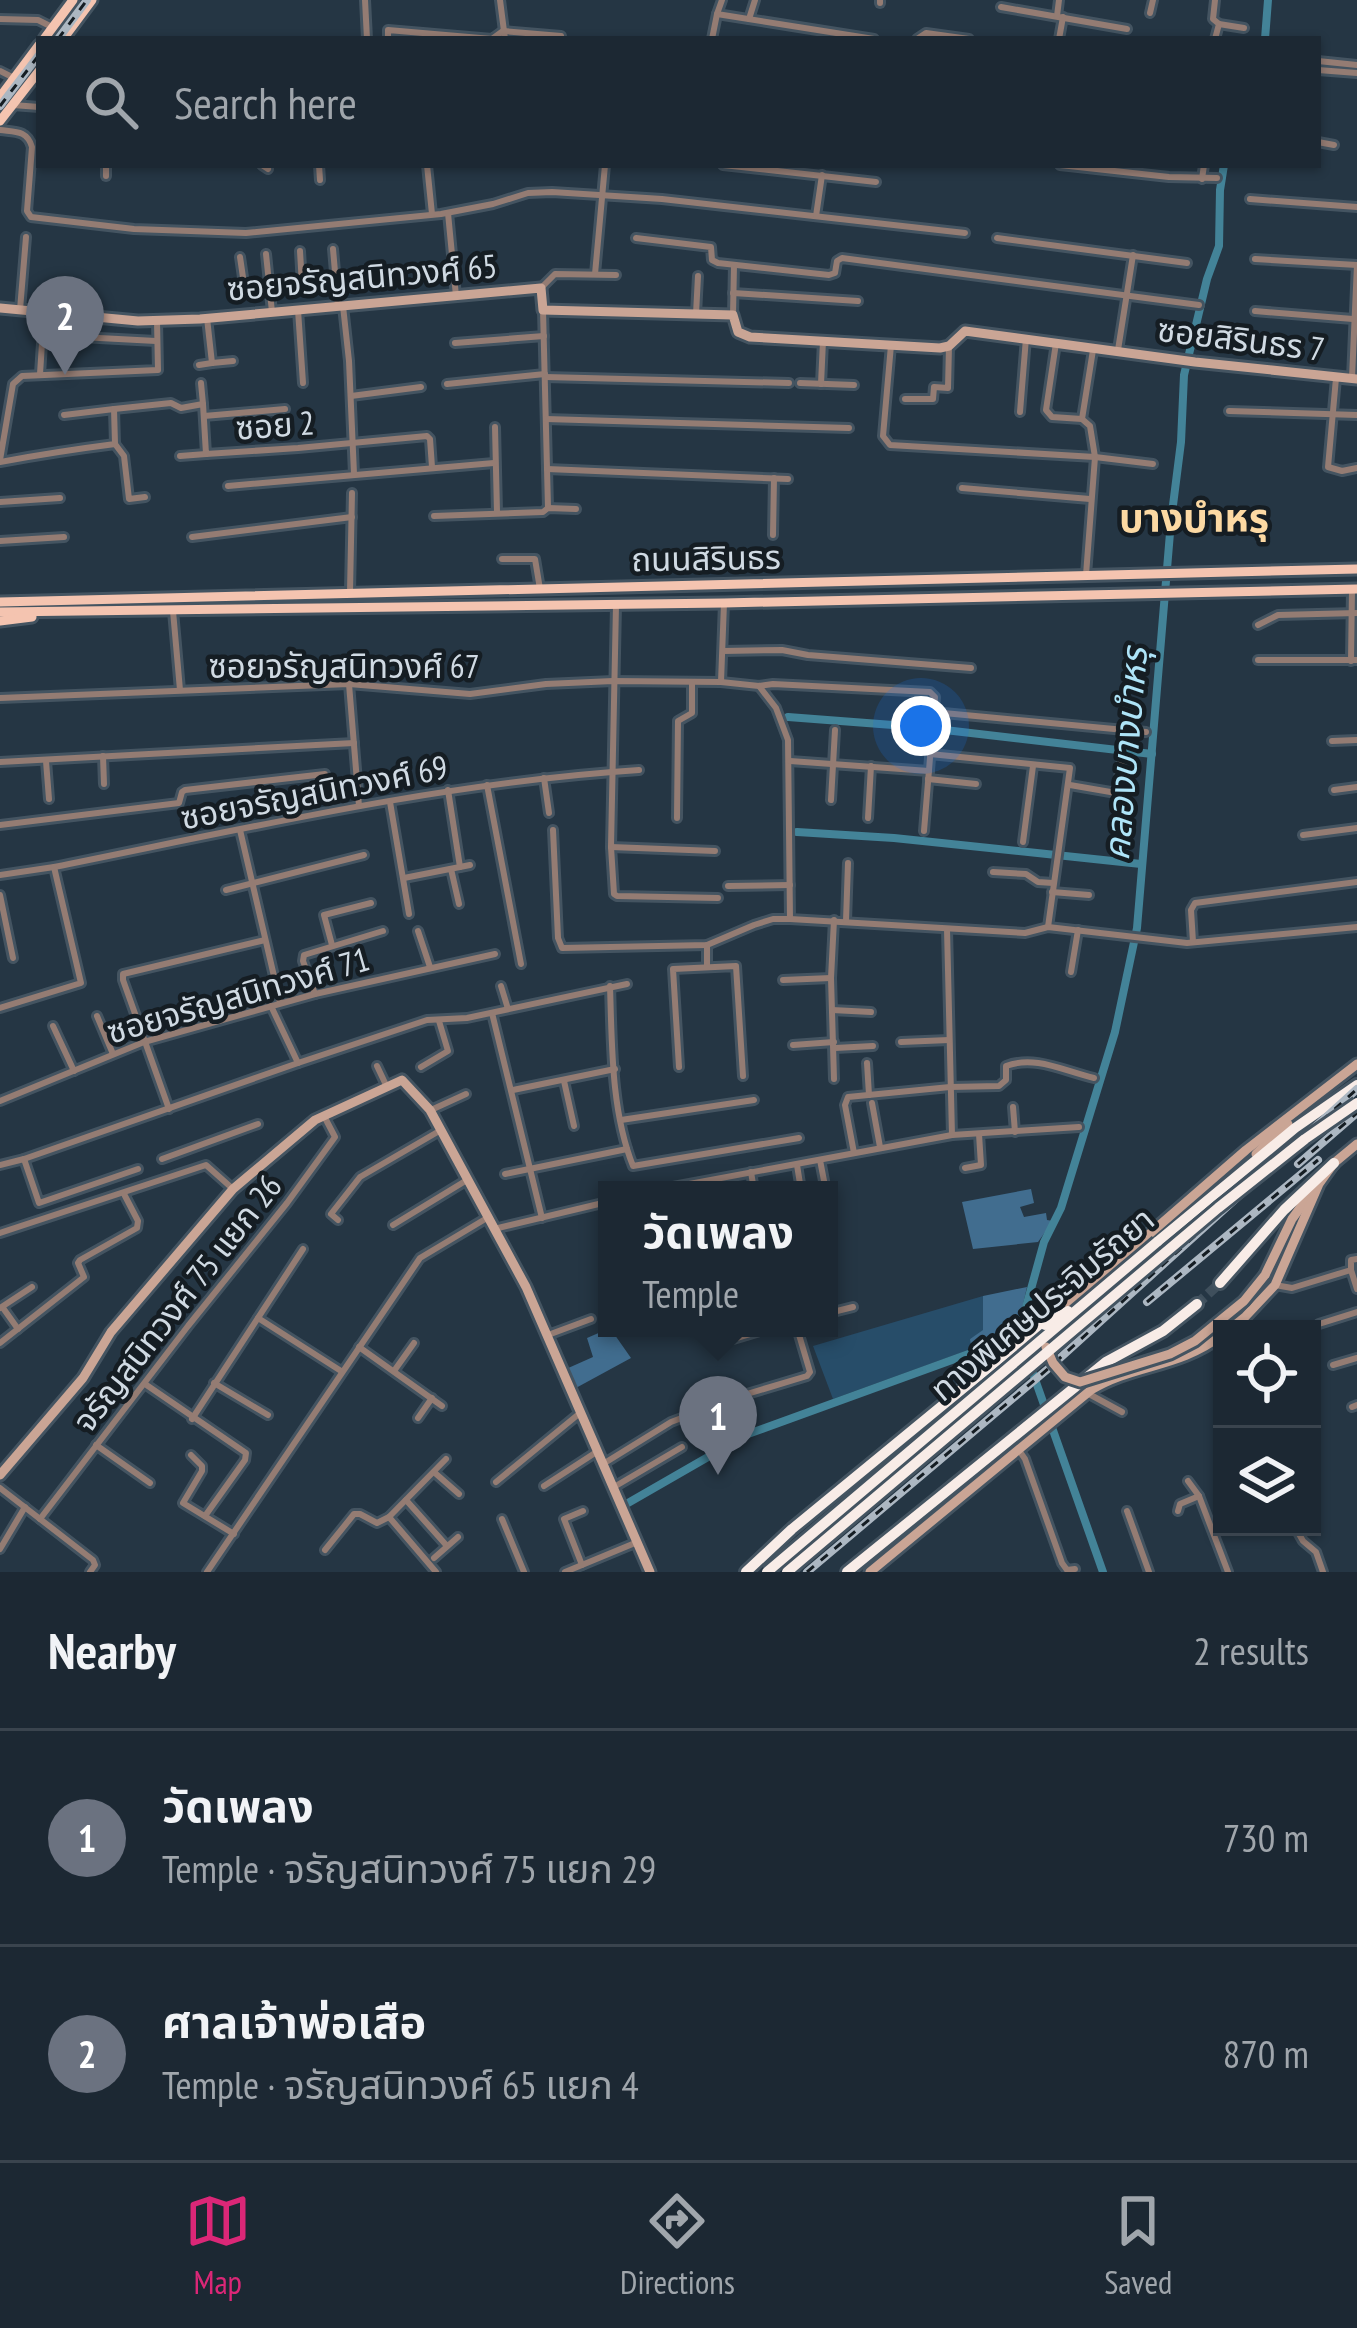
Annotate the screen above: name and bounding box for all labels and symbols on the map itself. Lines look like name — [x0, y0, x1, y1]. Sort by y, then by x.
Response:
street label: ซอยจรัญสนิทวงศ์ 65 — [225, 243, 499, 310]
pin: 2 — [26, 276, 104, 375]
street label: ซอยสิรินธร 7 — [1155, 307, 1327, 370]
street label: ซอย 2 — [234, 400, 316, 449]
district label: บางบำหรุ — [1119, 492, 1269, 543]
street label: ถนนสิรินธร — [631, 535, 781, 580]
water label: คลองบางบำหรุ — [1092, 643, 1157, 862]
street label: ซอยจรัญสนิทวงศ์ 67 — [208, 644, 480, 687]
your location — [891, 696, 951, 756]
street label: ซอยจรัญสนิทวงศ์ 69 — [177, 745, 451, 838]
street label: ซอยจรัญสนิทวงศ์ 71 — [102, 936, 374, 1053]
street label: จรัญสนิทวงศ์ 75 แยก 26 — [63, 1165, 291, 1440]
street label: ทางพิเศษประจิมรัถยา — [921, 1197, 1163, 1410]
pin: 1 — [679, 1376, 757, 1475]

